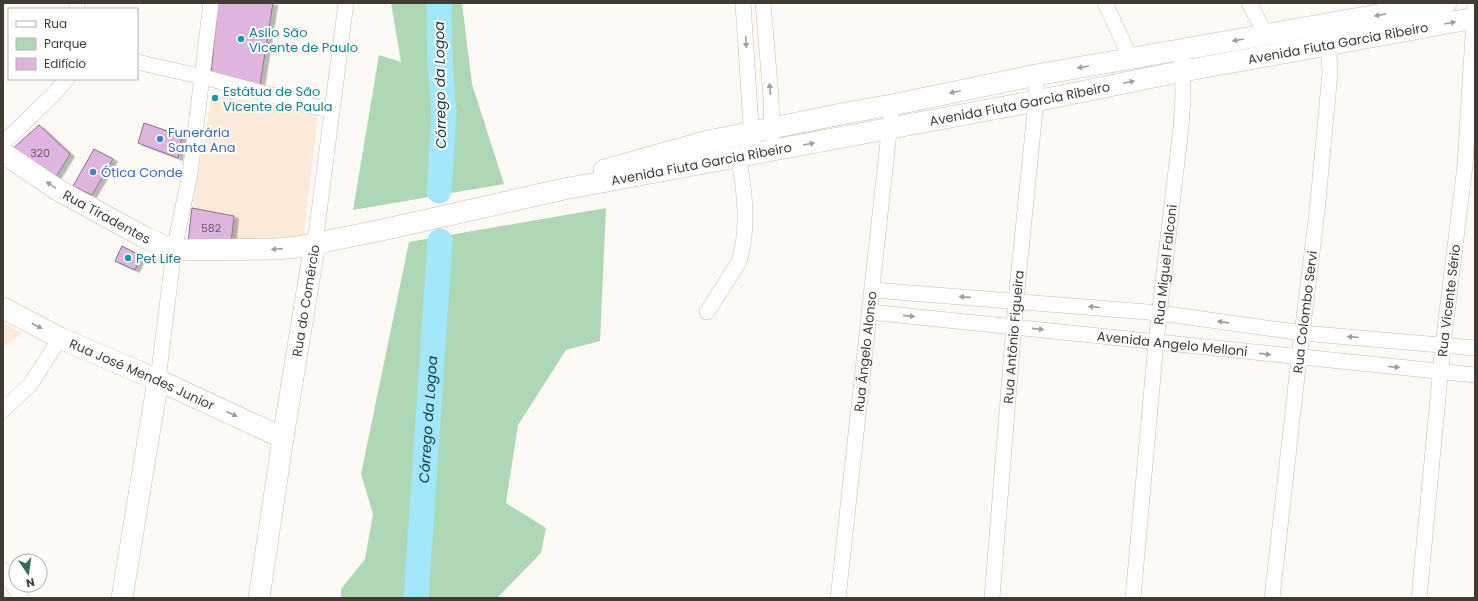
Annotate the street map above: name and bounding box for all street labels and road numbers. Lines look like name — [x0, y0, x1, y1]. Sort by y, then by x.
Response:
street label: Avenida Fiuta Garcia Ribeiro — [1246, 17, 1430, 69]
street label: Avenida Fiuta Garcia Ribeiro — [928, 77, 1112, 130]
street label: Avenida Fiuta Garcia Ribeiro — [609, 137, 793, 190]
street label: Rua Tiradentes — [60, 185, 154, 248]
street label: Rua Miguel Falconi — [1149, 203, 1181, 326]
street label: Rua do Comércio — [287, 243, 324, 358]
street label: Rua Vicente Sério — [1432, 243, 1465, 358]
street label: Rua Colombo Servi — [1288, 249, 1322, 374]
street label: Rua Antônio Figueira — [998, 269, 1028, 404]
street label: Rua Ângelo Alonso — [849, 290, 881, 413]
street label: Avenida Angelo Melloni — [1096, 326, 1249, 361]
street label: Rua José Mendes Junior — [67, 334, 218, 414]

